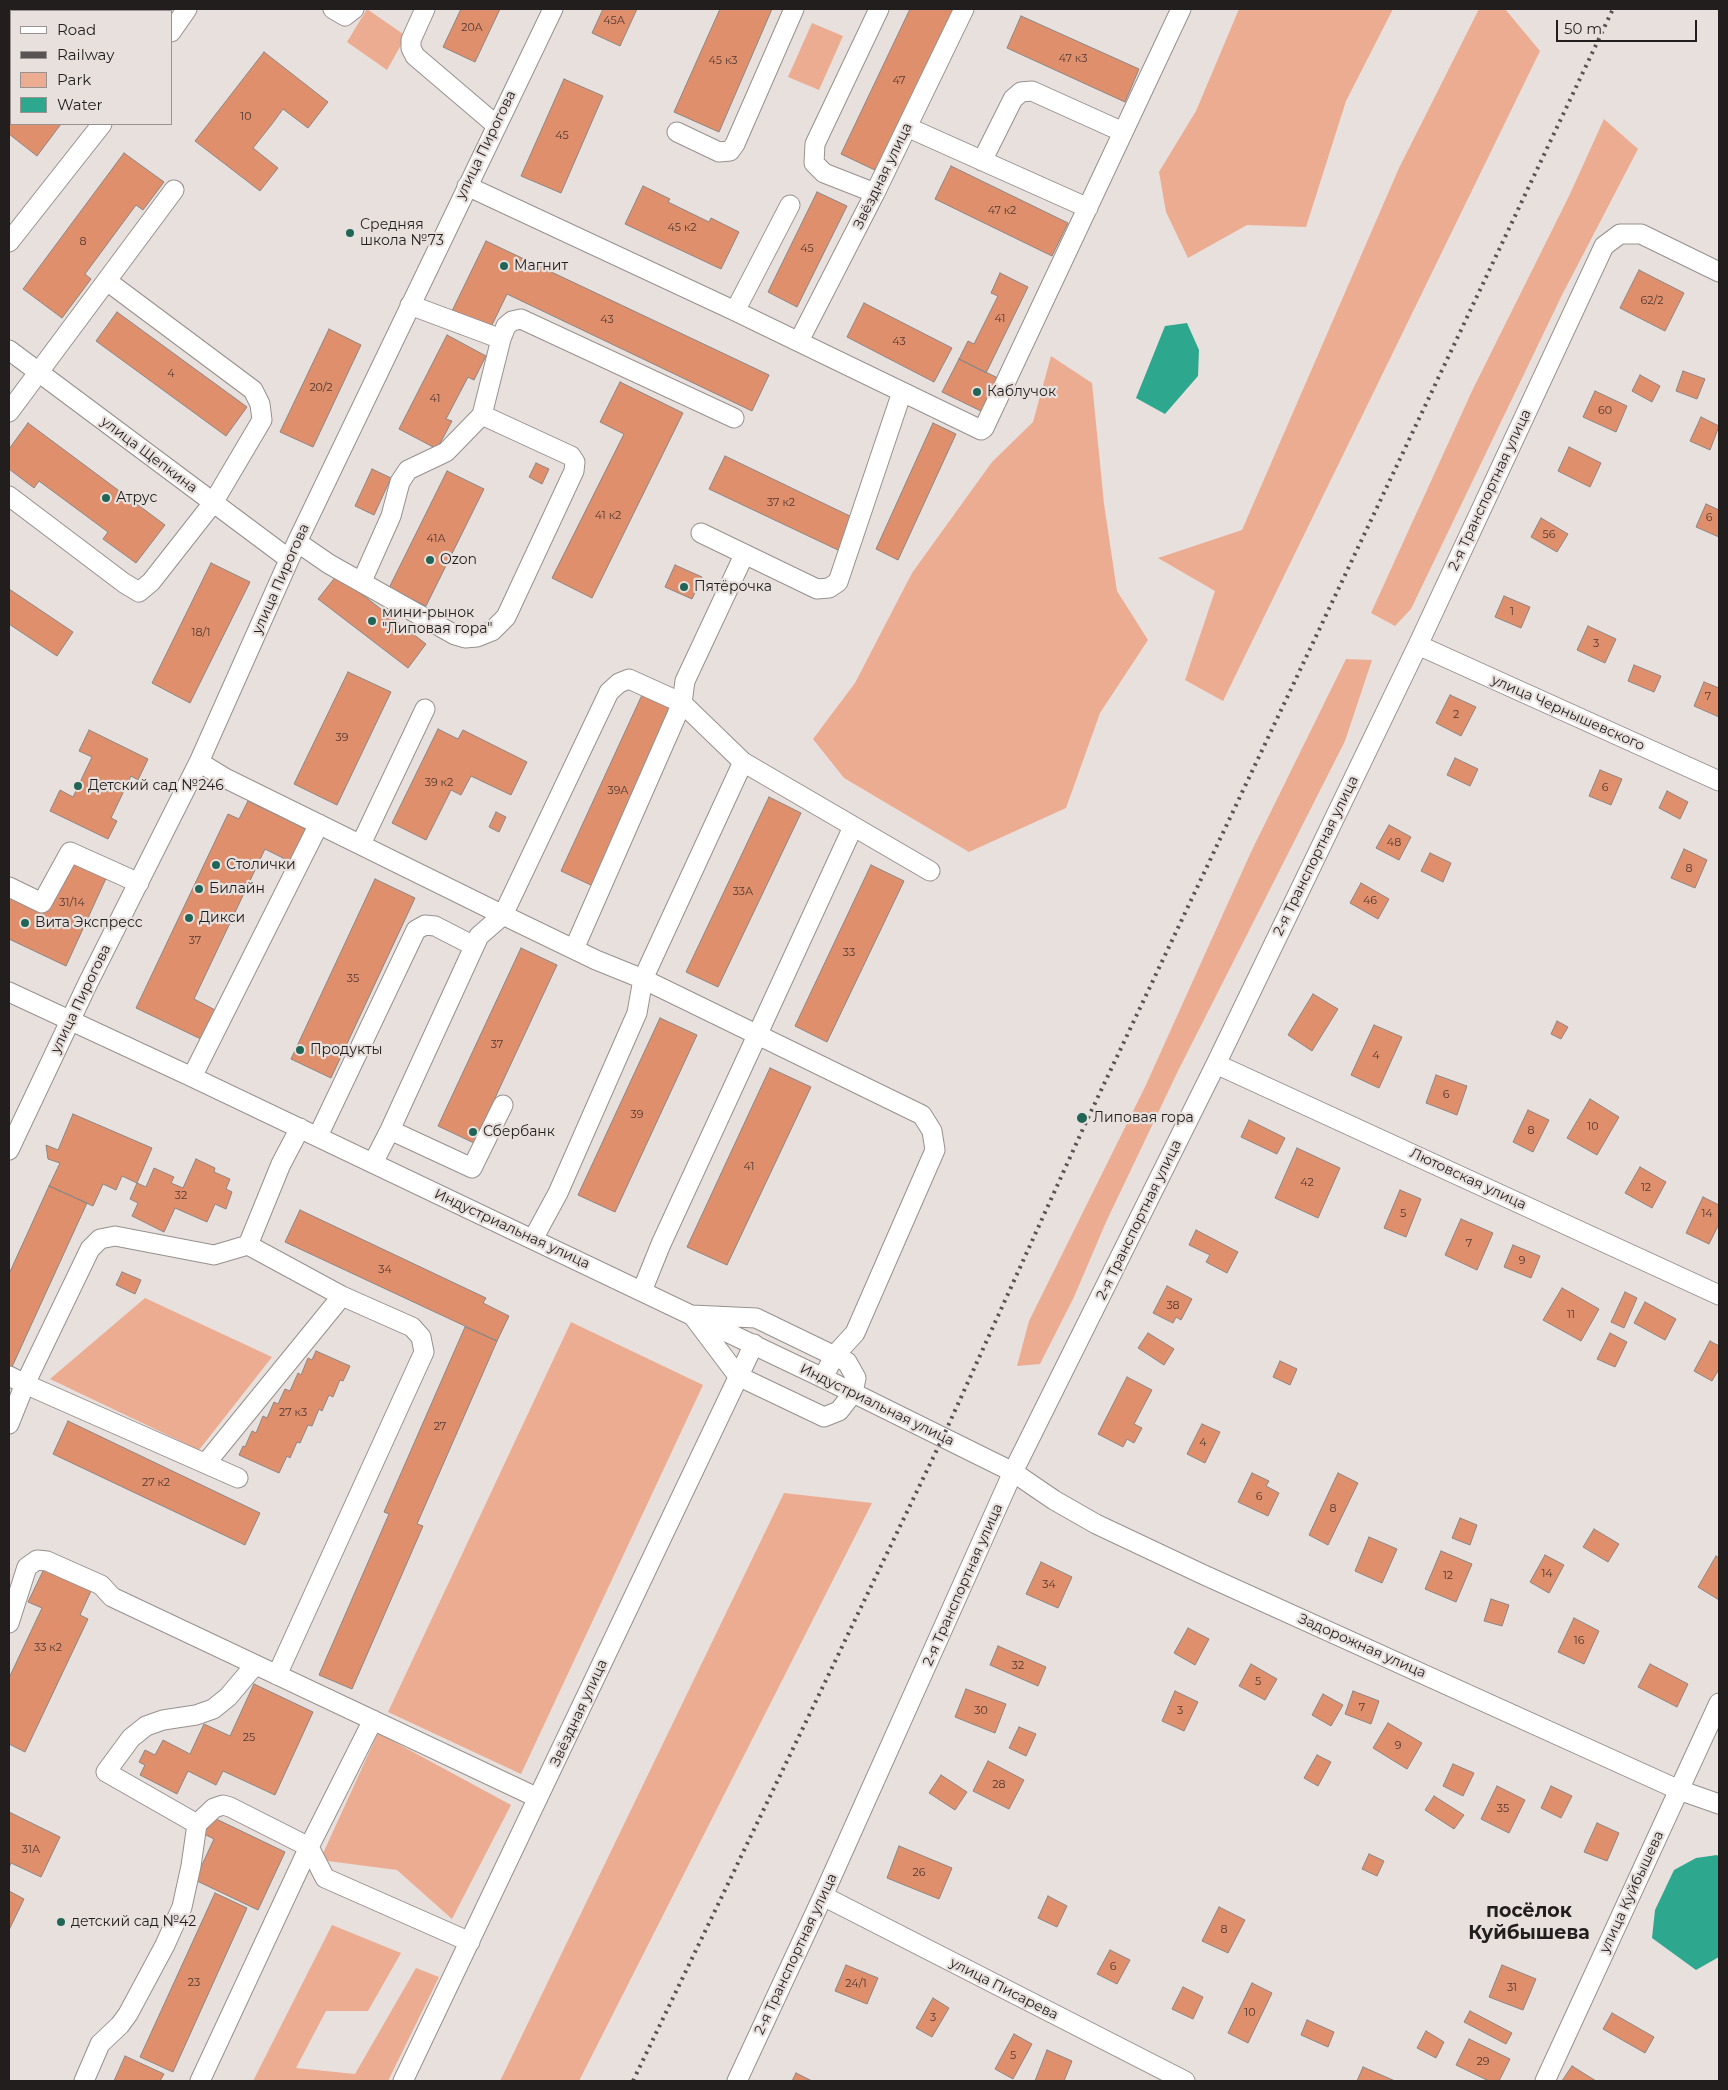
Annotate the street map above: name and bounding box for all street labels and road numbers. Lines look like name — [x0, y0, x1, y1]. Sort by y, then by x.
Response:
street label: улица Пирогова — [452, 88, 520, 202]
street label: Звёздная улица — [850, 120, 916, 232]
street label: 2-я Транспортная улица — [1445, 407, 1535, 573]
street label: улица Щепкина — [98, 413, 200, 497]
street label: улица Пирогова — [249, 521, 313, 637]
street label: улица Чернышевского — [1489, 672, 1647, 754]
street label: 2-я Транспортная улица — [1270, 773, 1362, 939]
street label: улица Пирогова — [47, 942, 115, 1056]
street label: 2-я Транспортная улица — [1093, 1137, 1185, 1303]
street label: Лютовская улица — [1407, 1145, 1529, 1213]
street label: Индустриальная улица — [432, 1186, 592, 1272]
street label: Индустриальная улица — [797, 1360, 957, 1450]
street label: 2-я Транспортная улица — [920, 1501, 1006, 1669]
street label: Задорожная улица — [1295, 1610, 1429, 1682]
street label: Звёздная улица — [547, 1657, 611, 1769]
street label: улица Куйбышева — [1596, 1828, 1668, 1956]
street label: 2-я Транспортная улица — [751, 1871, 841, 2037]
street label: улица Писарева — [947, 1954, 1061, 2024]

